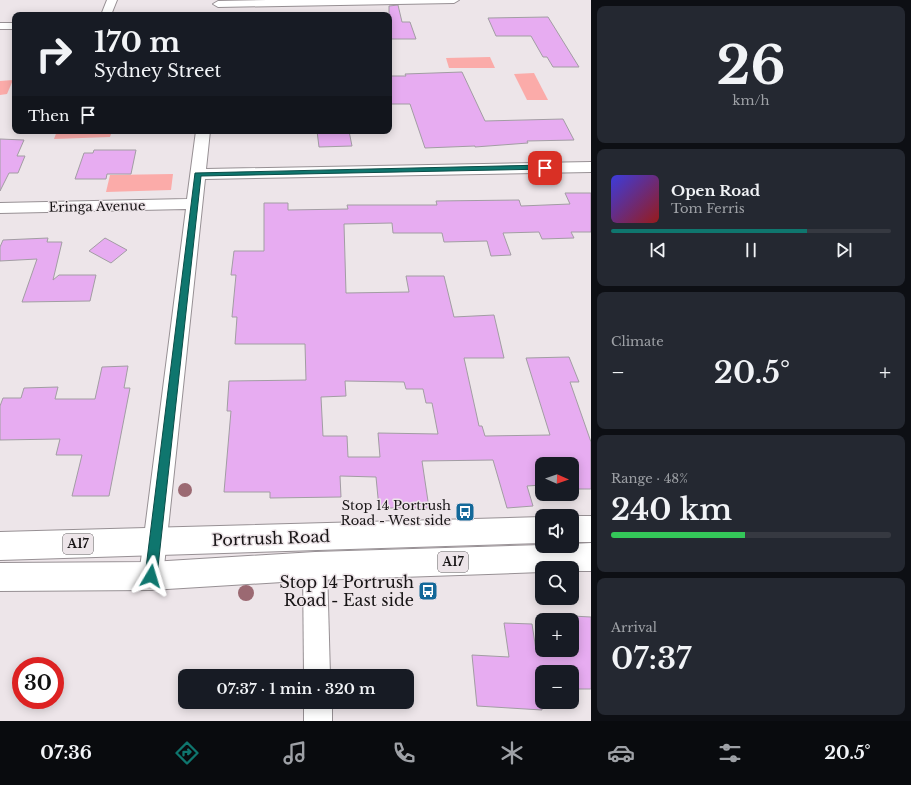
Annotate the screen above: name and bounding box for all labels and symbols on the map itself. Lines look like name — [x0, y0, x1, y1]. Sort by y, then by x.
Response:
pin — [528, 151, 562, 185]
street label: Eringa Avenue — [49, 197, 145, 216]
north arrow — [535, 457, 579, 501]
place label: Stop 14 Portrush Road - West side — [341, 497, 451, 529]
bus stop icon: Stop 14 Portrush Road - West side — [454, 501, 476, 523]
street label: Portrush Road — [211, 526, 331, 550]
road number: A17 — [63, 534, 93, 554]
road number: A17 — [438, 552, 468, 572]
position arrow — [130, 555, 172, 597]
place label: Stop 14 Portrush Road - East side — [279, 572, 414, 610]
bus stop icon: Stop 14 Portrush Road - East side — [417, 580, 439, 602]
speed limit sign: 30 — [12, 657, 64, 709]

